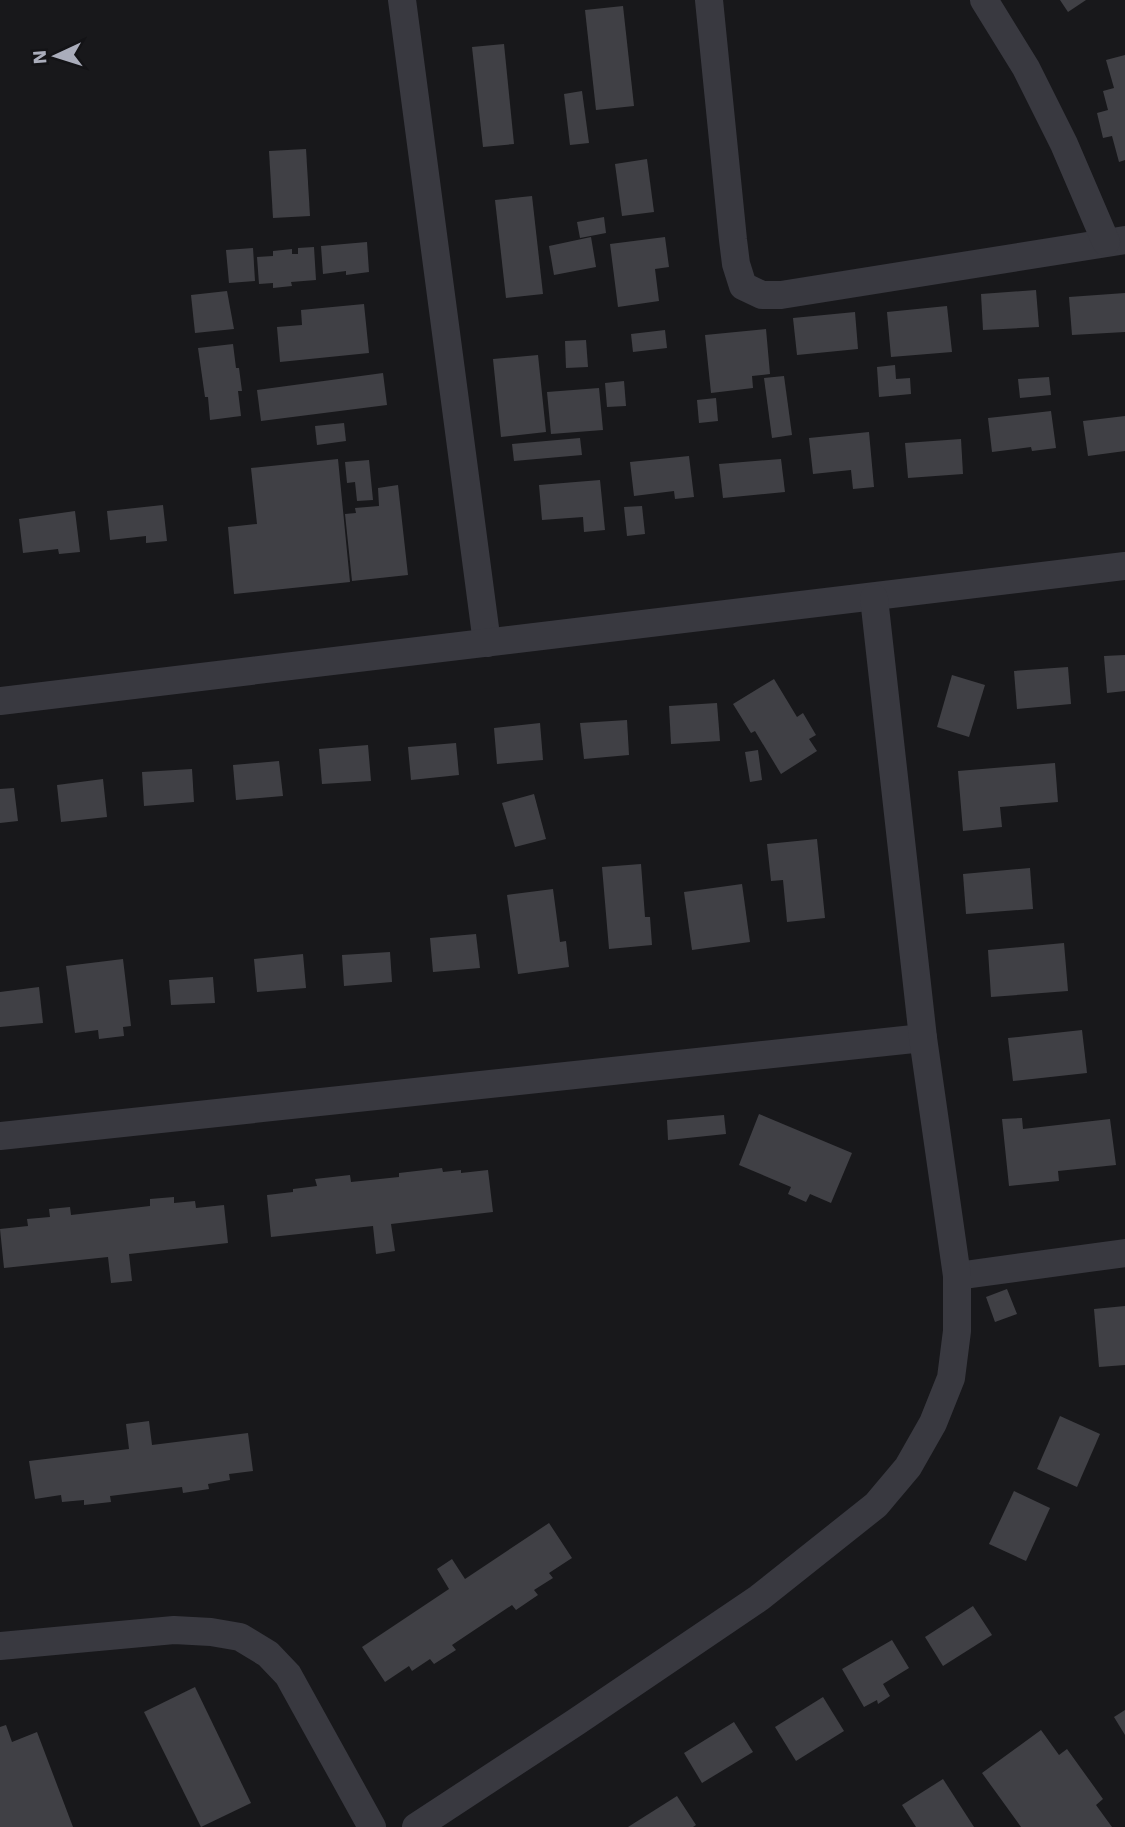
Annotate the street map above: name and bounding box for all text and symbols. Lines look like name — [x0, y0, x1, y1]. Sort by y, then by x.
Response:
north arrow — [21, 21, 91, 91]
text: N — [28, 49, 52, 65]

